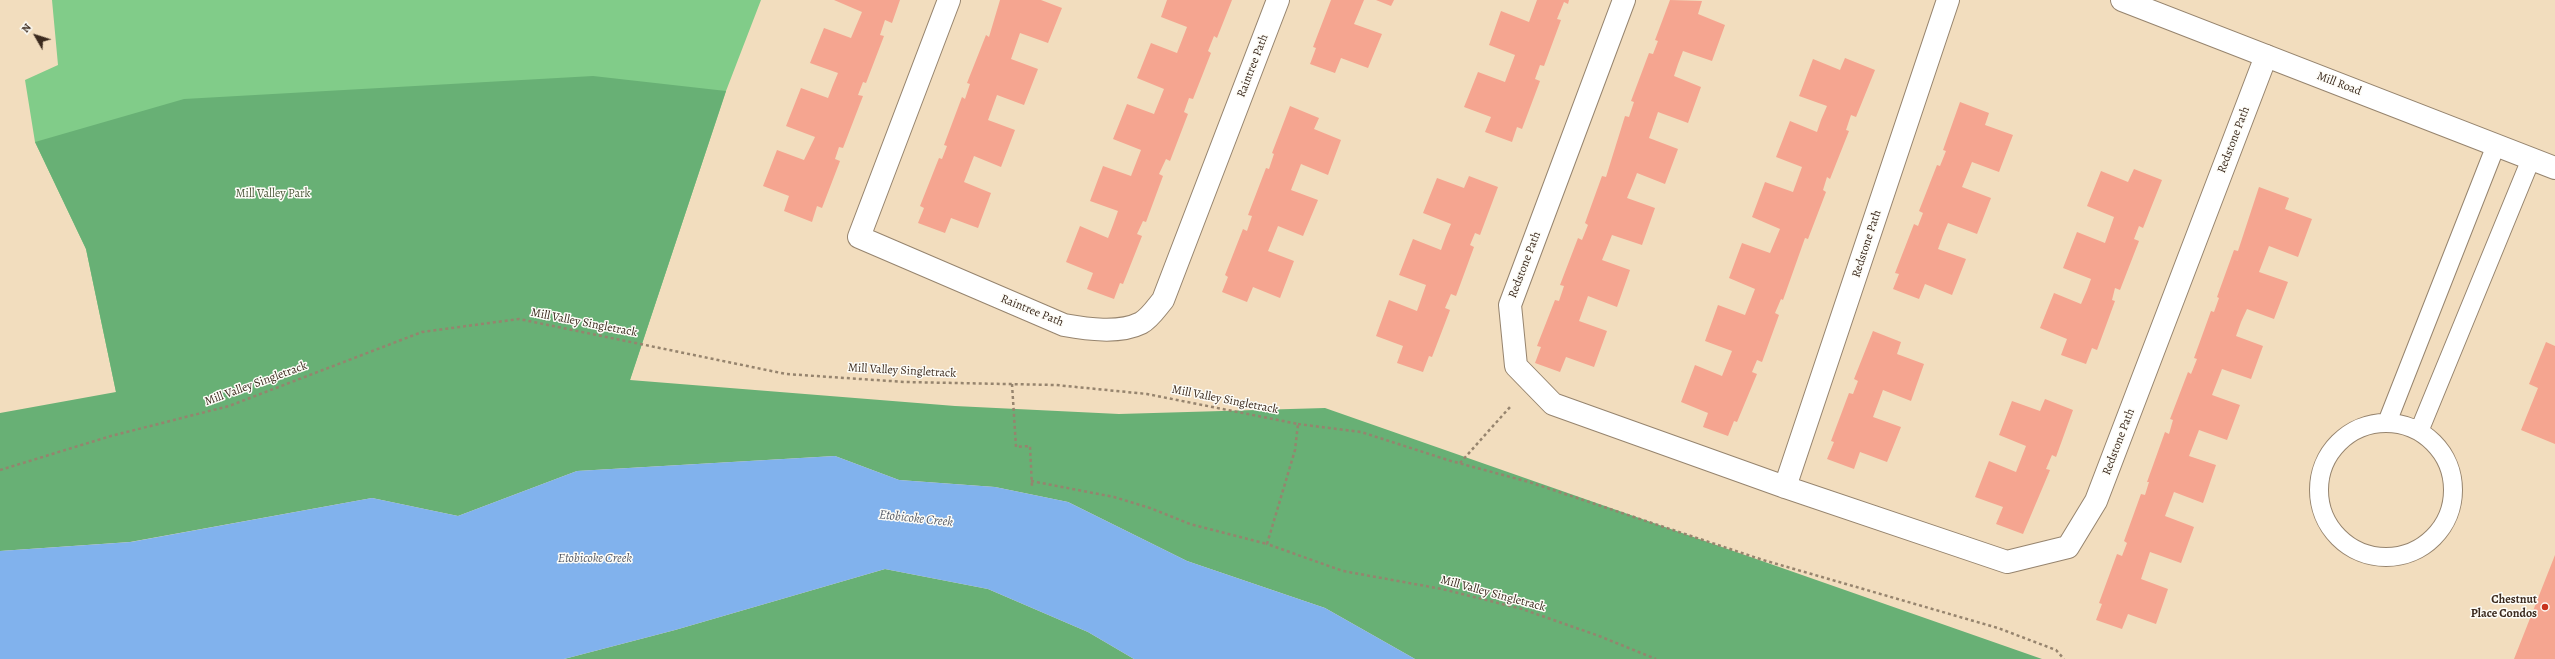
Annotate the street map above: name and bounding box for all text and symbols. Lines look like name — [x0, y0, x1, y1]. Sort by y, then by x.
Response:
north arrow — [16, 16, 56, 56]
text: N — [18, 20, 35, 36]
street label: Raintree Path — [1234, 32, 1272, 100]
street label: Mill Road — [2315, 69, 2363, 99]
street label: Redstone Path — [2215, 105, 2253, 175]
park label: Mill Valley Park — [235, 187, 311, 201]
street label: Redstone Path — [1849, 208, 1885, 280]
street label: Redstone Path — [1506, 230, 1544, 300]
street label: Raintree Path — [998, 292, 1066, 330]
street label: Mill Valley Singletrack — [530, 306, 638, 340]
street label: Mill Valley Singletrack — [203, 359, 309, 409]
street label: Mill Valley Singletrack — [848, 361, 956, 381]
street label: Mill Valley Singletrack — [1171, 383, 1279, 417]
street label: Redstone Path — [2100, 407, 2138, 477]
water label: Etobicoke Creek — [878, 507, 954, 531]
water label: Etobicoke Creek — [558, 551, 632, 567]
street label: Mill Valley Singletrack — [1439, 573, 1547, 615]
place label: Chestnut Place Condos — [2471, 593, 2537, 621]
marker: Chestnut Place Condos — [2540, 602, 2550, 612]

